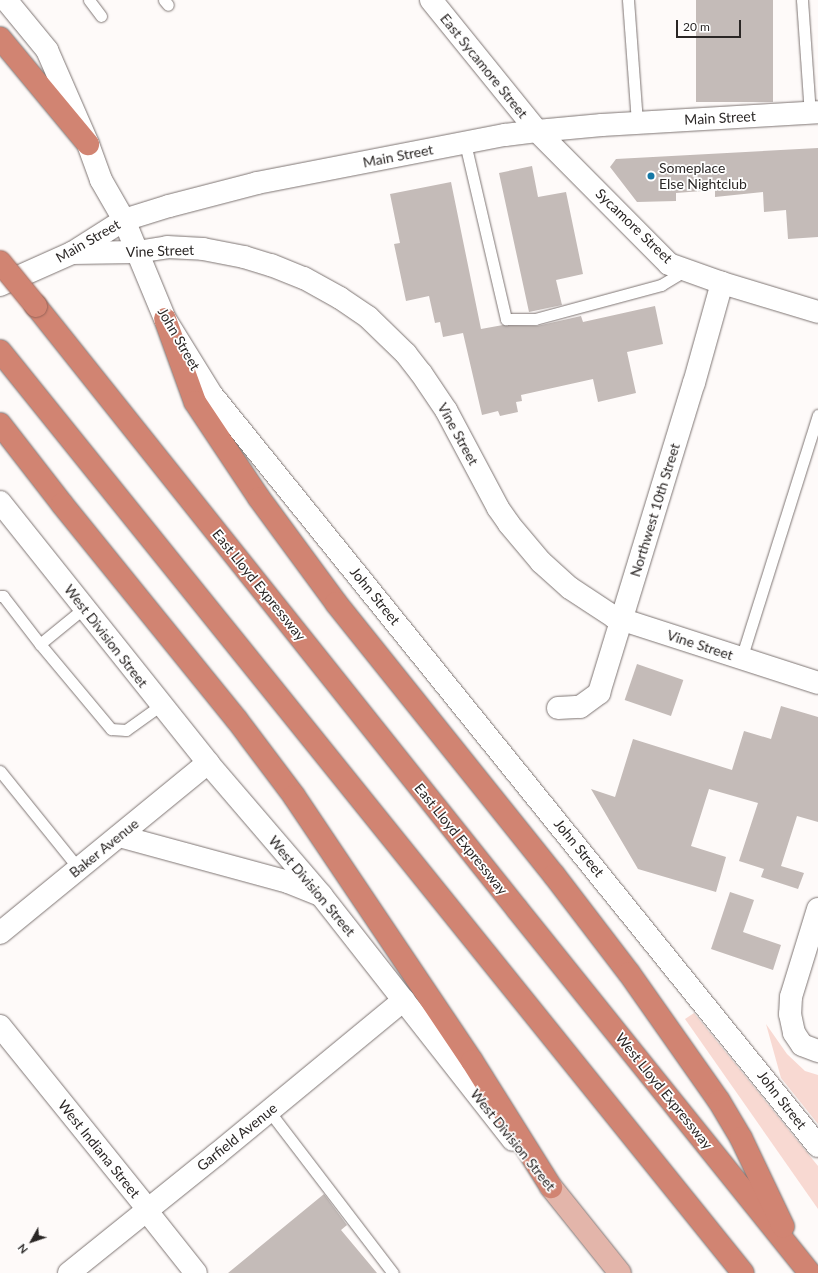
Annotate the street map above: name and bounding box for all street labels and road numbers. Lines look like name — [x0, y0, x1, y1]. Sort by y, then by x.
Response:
street label: East Sycamore Street — [437, 10, 531, 122]
street label: Main Street — [684, 108, 756, 128]
street label: Main Street — [361, 141, 435, 171]
street label: Sycamore Street — [592, 185, 676, 267]
street label: Main Street — [53, 216, 123, 266]
street label: Vine Street — [125, 241, 195, 261]
street label: John Street — [154, 305, 204, 373]
street label: Vine Street — [434, 400, 482, 468]
street label: Northwest 10th Street — [627, 441, 683, 579]
street label: East Lloyd Expressway — [209, 526, 309, 644]
street label: John Street — [347, 564, 403, 628]
street label: West Division Street — [61, 581, 151, 691]
street label: Vine Street — [665, 626, 735, 664]
street label: East Lloyd Expressway — [411, 780, 511, 898]
street label: Baker Avenue — [66, 815, 142, 881]
street label: John Street — [551, 816, 607, 880]
street label: West Division Street — [265, 832, 359, 940]
street label: West Lloyd Expressway — [612, 1030, 716, 1152]
street label: John Street — [754, 1067, 810, 1133]
street label: West Division Street — [467, 1086, 559, 1194]
street label: West Indiana Street — [54, 1097, 144, 1201]
street label: Garfield Avenue — [193, 1099, 281, 1175]

